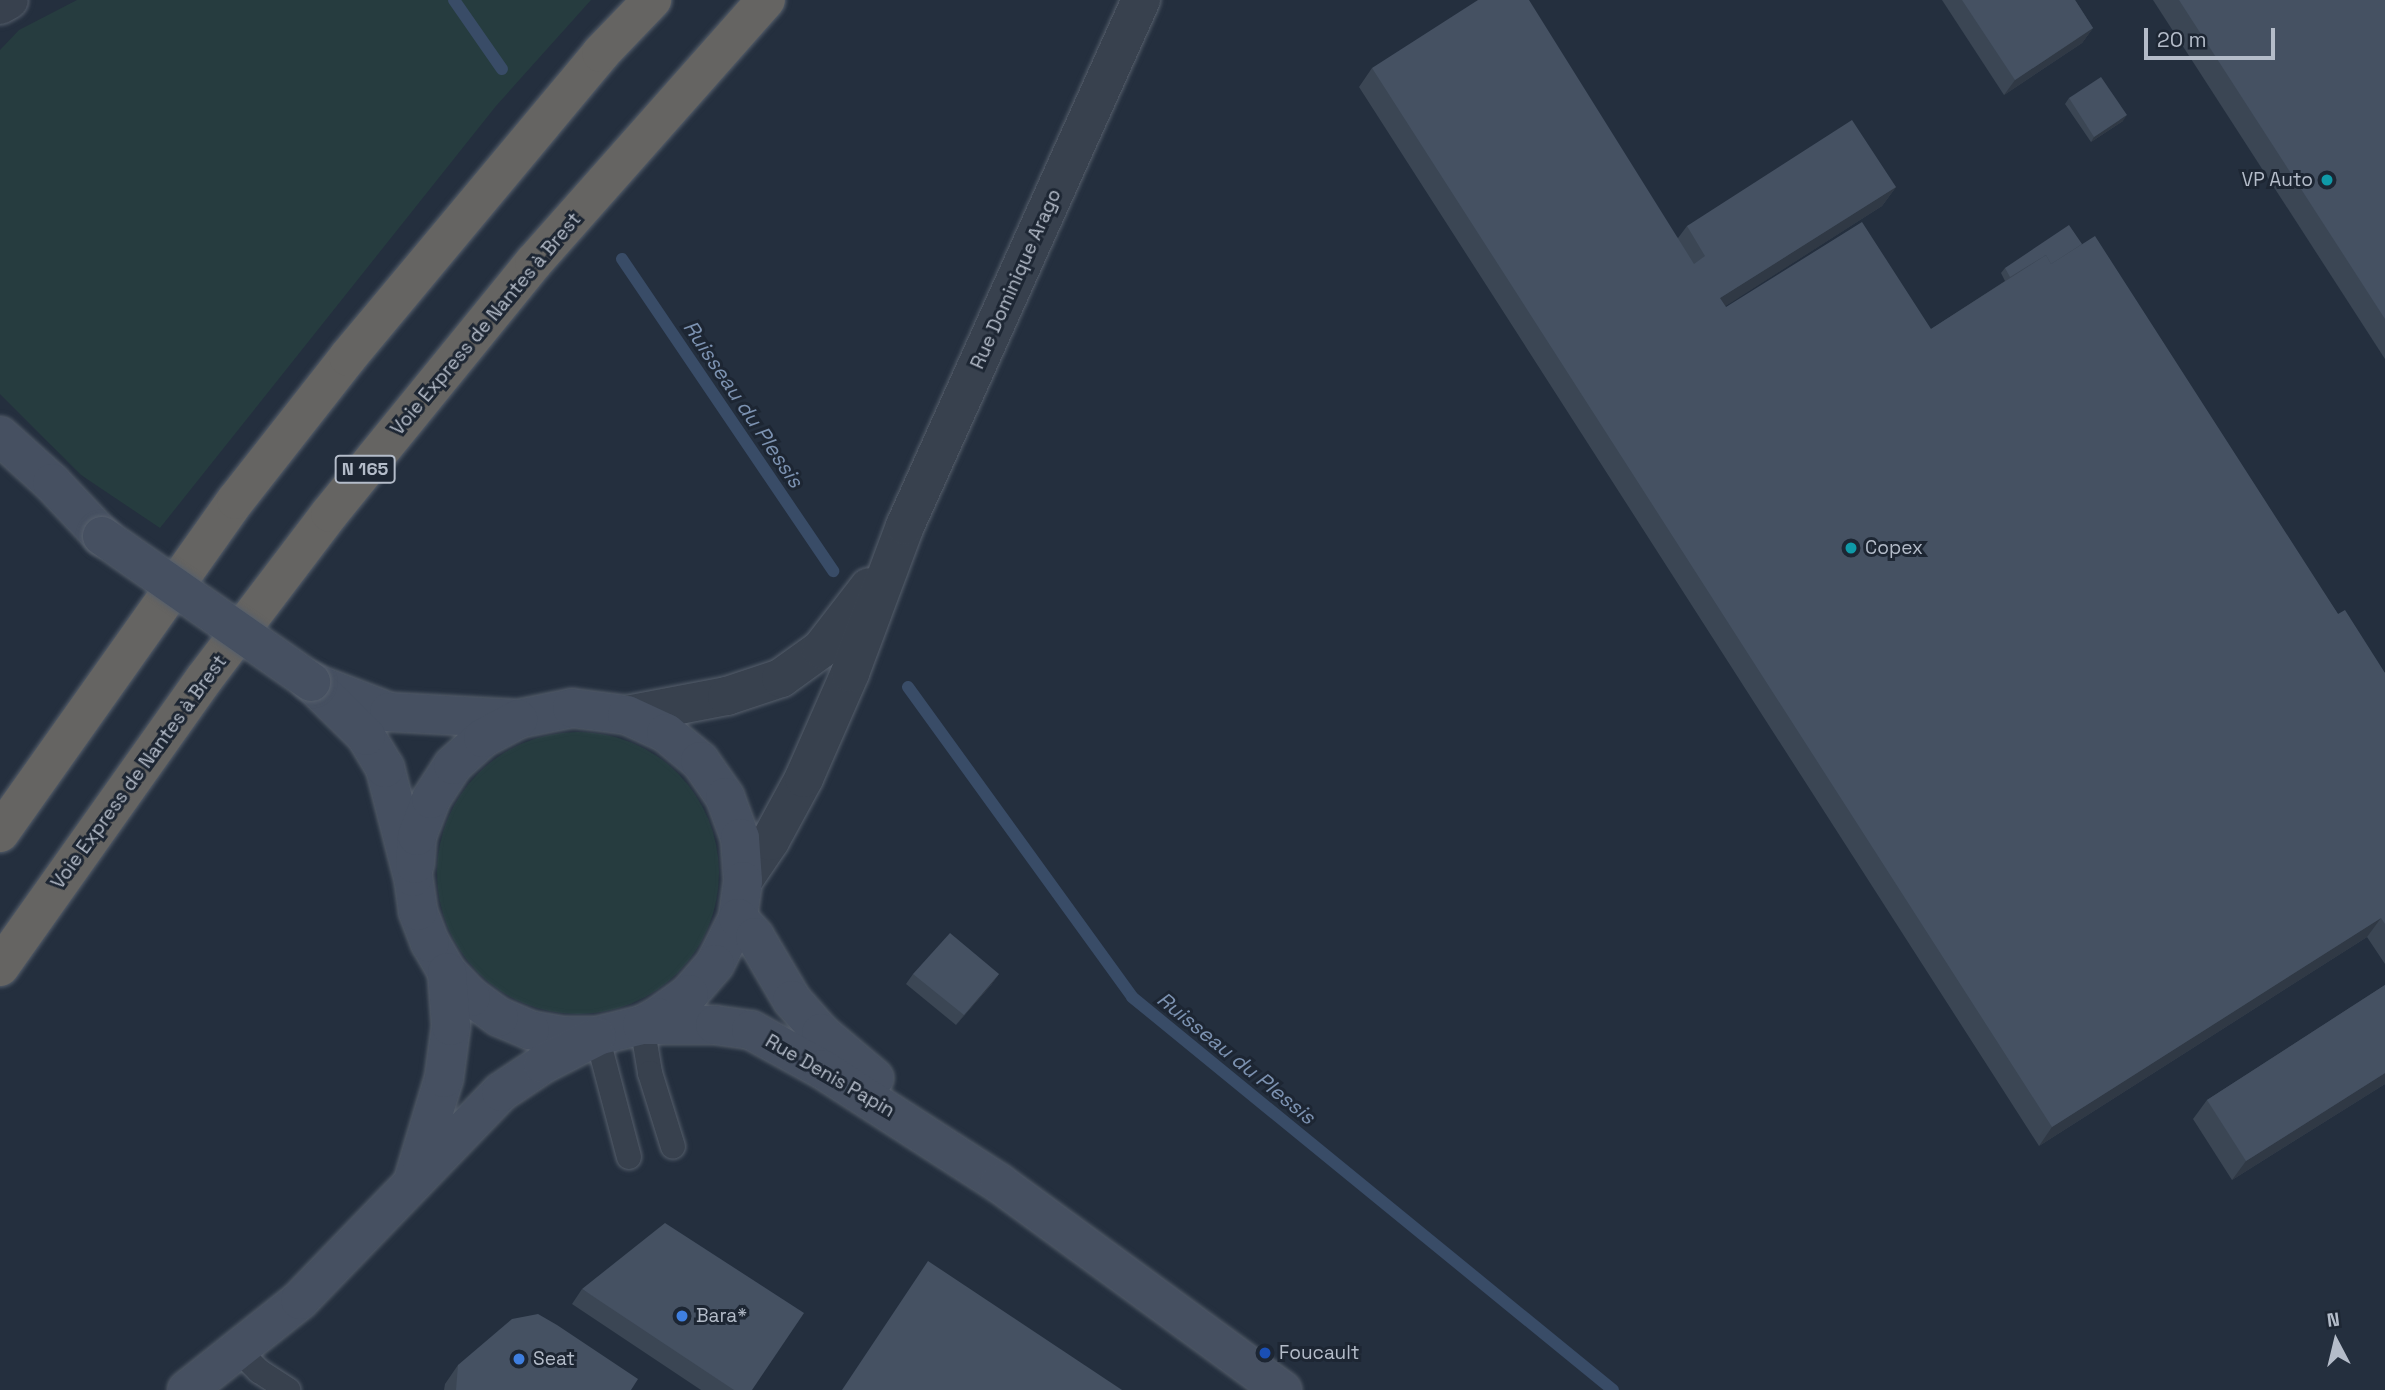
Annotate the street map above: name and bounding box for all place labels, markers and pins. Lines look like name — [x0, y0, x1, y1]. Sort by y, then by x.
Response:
place label: VP Auto — [2241, 169, 2313, 191]
marker: VP Auto — [2319, 172, 2335, 188]
place label: Copex — [1865, 537, 1923, 559]
marker: Copex — [1843, 540, 1859, 556]
place label: Bara* — [696, 1305, 747, 1327]
marker: Bara* — [674, 1308, 690, 1324]
place label: Foucault — [1279, 1342, 1360, 1364]
marker: Foucault — [1257, 1345, 1273, 1361]
place label: Seat — [533, 1348, 575, 1370]
marker: Seat — [511, 1351, 527, 1367]

